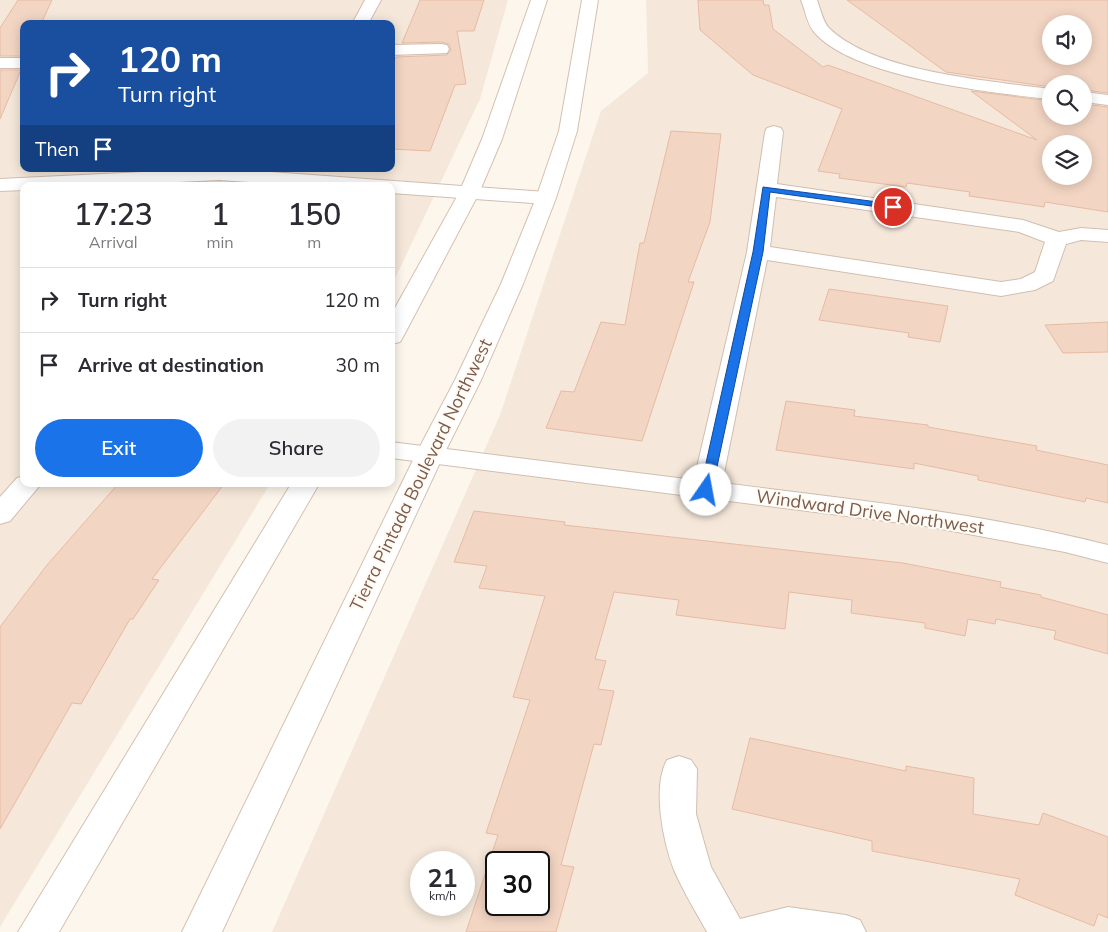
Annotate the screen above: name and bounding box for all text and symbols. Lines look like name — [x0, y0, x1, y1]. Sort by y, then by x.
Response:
map controls — [1042, 15, 1092, 185]
button: sound — [1042, 15, 1092, 65]
text: 120 m — [118, 37, 222, 81]
icon: right — [35, 40, 100, 105]
button: search — [1042, 75, 1092, 125]
text: Turn right — [118, 80, 216, 108]
icon: arrive — [89, 135, 117, 163]
button: layers — [1042, 135, 1092, 185]
text: Then — [35, 137, 79, 161]
pin — [872, 186, 914, 228]
icon: arrive — [879, 193, 907, 221]
text: 17:23 — [74, 195, 153, 233]
text: 1 — [211, 195, 229, 233]
text: 150 — [287, 195, 341, 233]
text: Arrival — [89, 232, 138, 252]
text: min — [206, 232, 234, 252]
text: m — [307, 232, 321, 252]
icon: right — [35, 286, 63, 314]
text: Turn right — [78, 288, 167, 312]
text: 120 m — [324, 288, 380, 312]
street label: Tierra Pintada Boulevard Northwest — [344, 335, 497, 615]
icon: arrive — [35, 351, 63, 379]
text: Arrive at destination — [78, 353, 264, 377]
text: 30 m — [336, 353, 380, 377]
button: Exit — [35, 419, 203, 477]
button: Share — [213, 419, 380, 477]
position arrow — [679, 463, 731, 515]
street label: Windward Drive Northwest — [755, 484, 986, 539]
speed limit sign: 30 — [485, 851, 550, 916]
text: 21 — [427, 862, 458, 893]
text: km/h — [429, 888, 456, 903]

